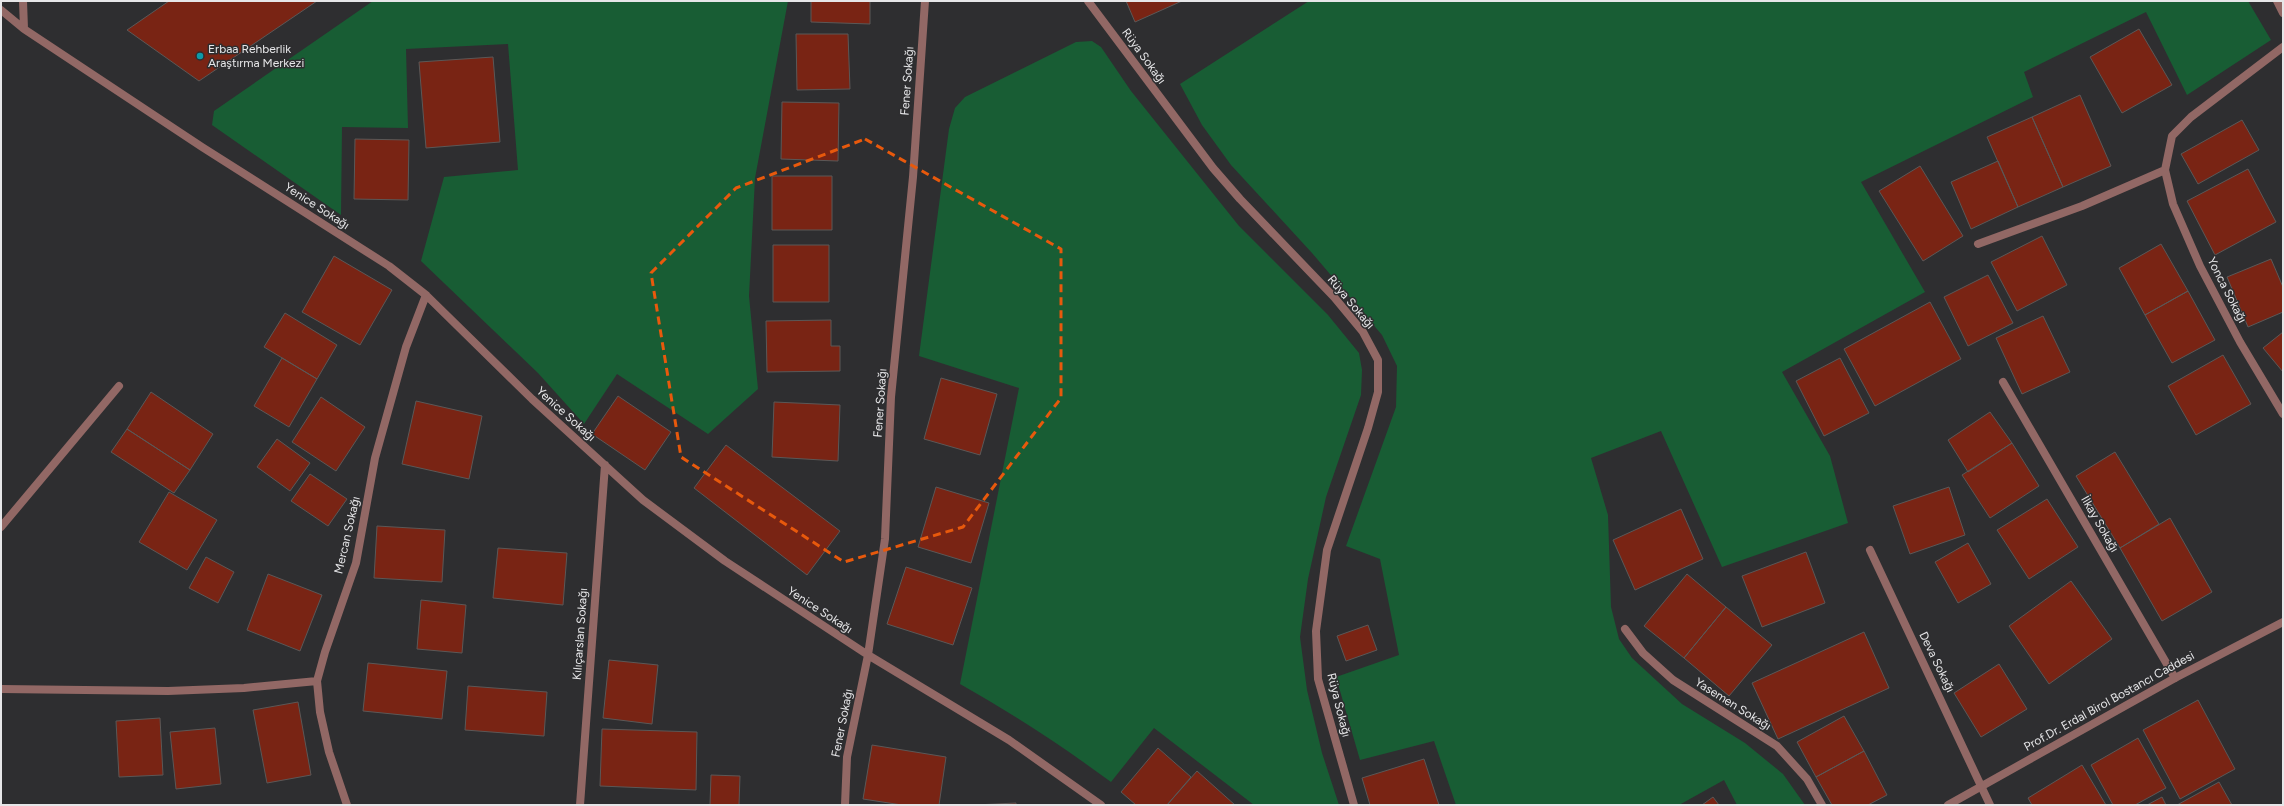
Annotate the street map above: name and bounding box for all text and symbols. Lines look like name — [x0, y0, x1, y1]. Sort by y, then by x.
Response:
street label: Rüya Sokağı — [1119, 25, 1169, 87]
place label: Erbaa Rehberlik Araştırma Merkezi — [208, 42, 304, 70]
street label: Fener Sokağı — [898, 46, 916, 116]
marker: Erbaa Rehberlik Araştırma Merkezi — [195, 51, 205, 61]
street label: Yenice Sokağı — [282, 180, 352, 232]
street label: Yonca Sokağı — [2204, 255, 2250, 325]
street label: Rüya Sokağı — [1325, 272, 1377, 332]
street label: Fener Sokağı — [871, 368, 889, 438]
street label: Yenice Sokağı — [534, 384, 598, 444]
street label: İlkay Sokağı — [2078, 493, 2122, 555]
street label: Mercan Sokağı — [331, 495, 363, 575]
street label: Yenice Sokağı — [785, 584, 855, 636]
street label: Kılıçarslan Sokağı — [570, 588, 590, 680]
street label: Deva Sokağı — [1916, 629, 1958, 695]
street label: Prof.Dr. Erdal Birol Bostancı Caddesi — [2021, 648, 2197, 754]
street label: Rüya Sokağı — [1324, 672, 1354, 738]
street label: Yasemen Sokağı — [1692, 675, 1774, 733]
street label: Fener Sokağı — [829, 688, 855, 758]

